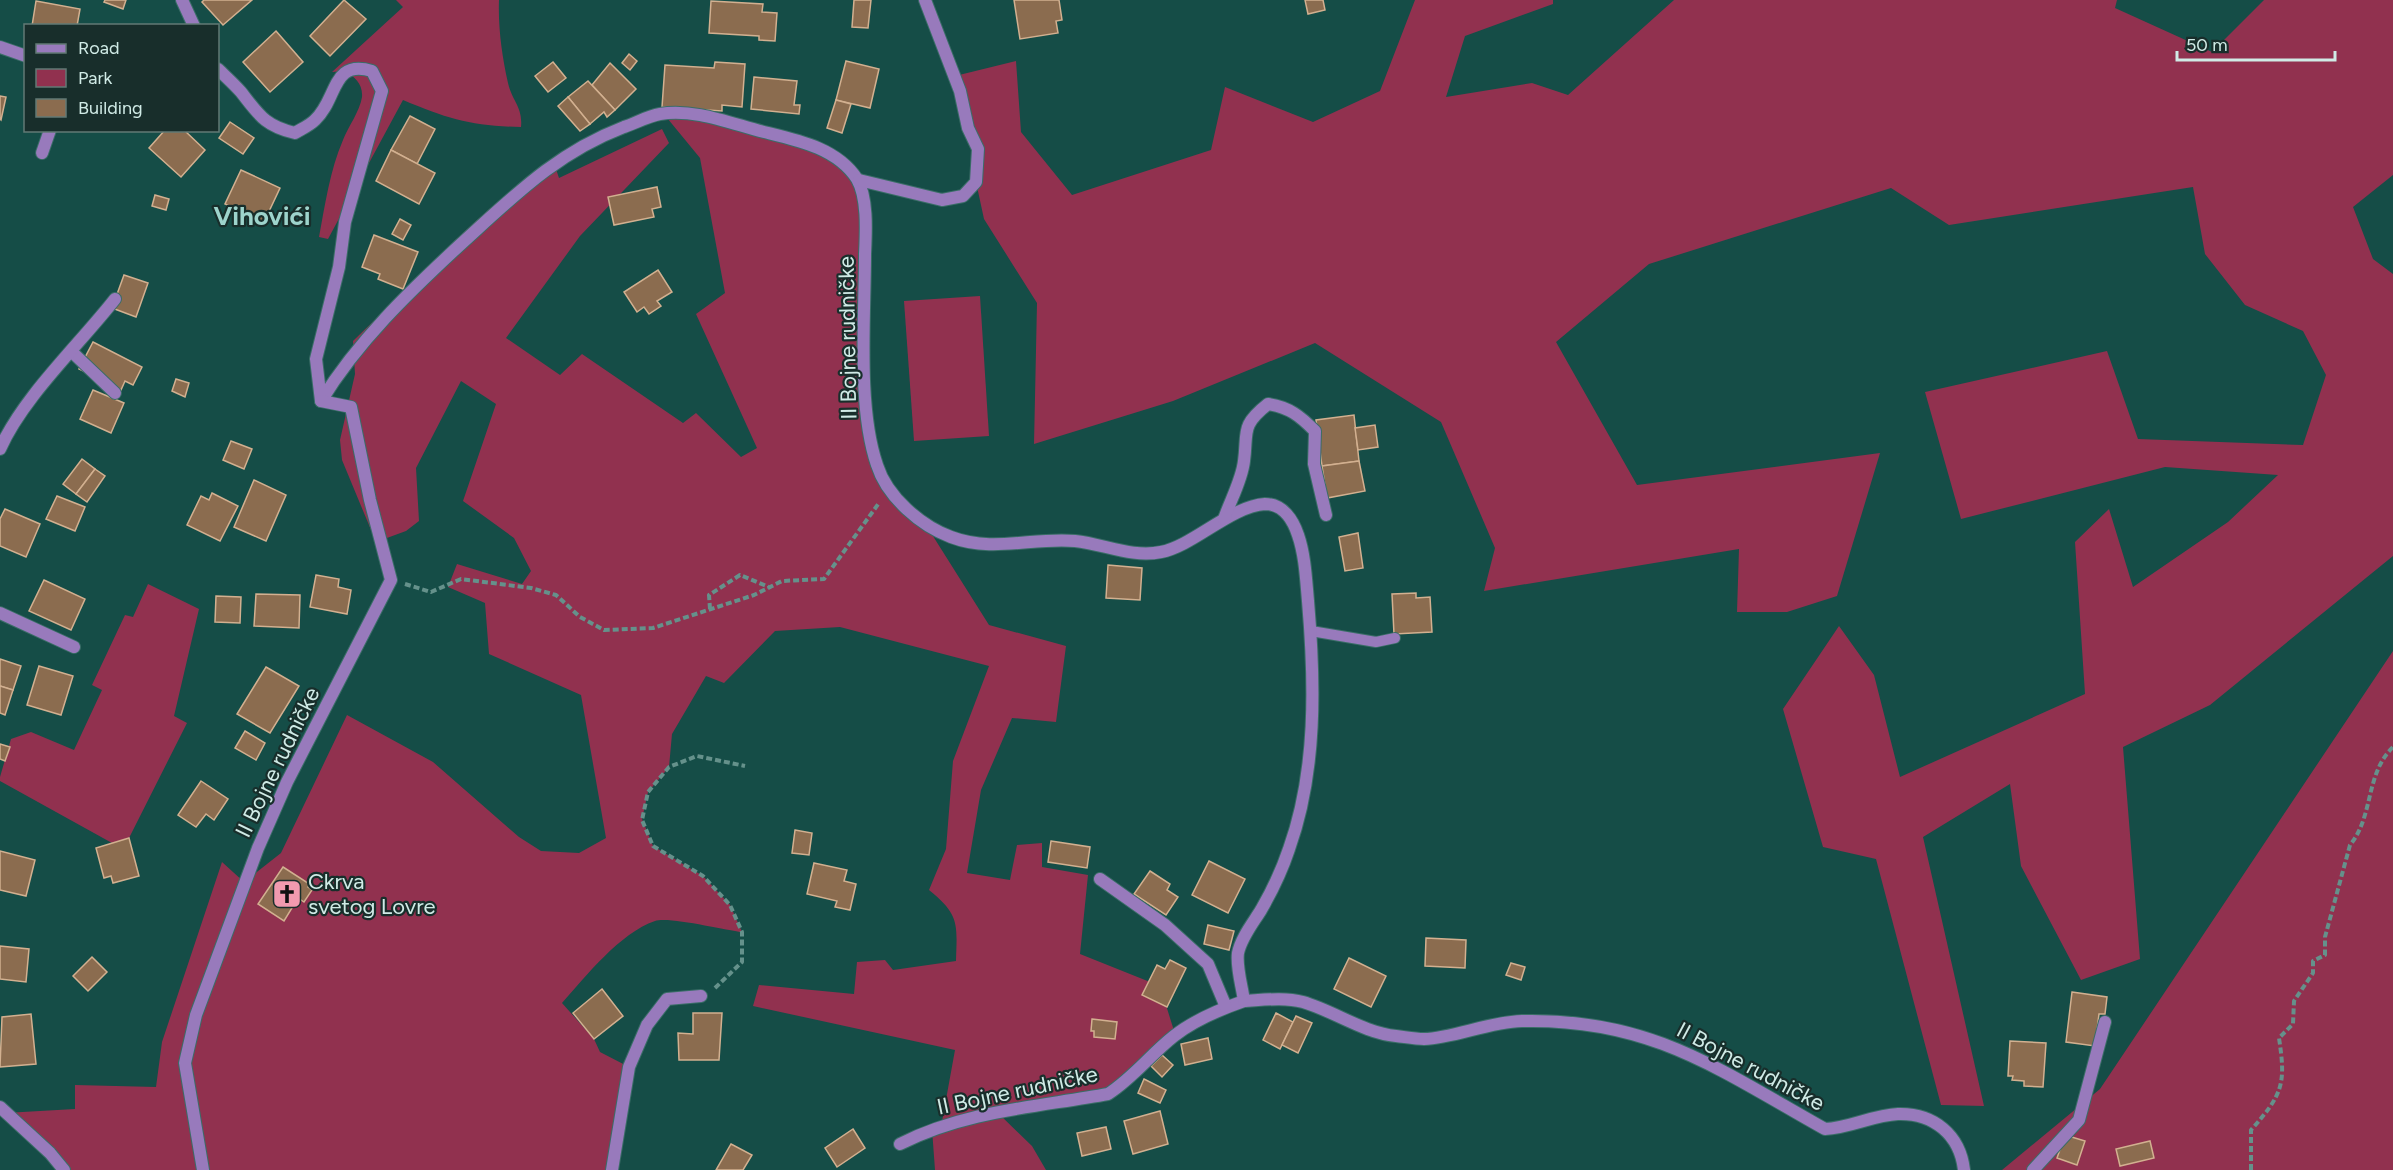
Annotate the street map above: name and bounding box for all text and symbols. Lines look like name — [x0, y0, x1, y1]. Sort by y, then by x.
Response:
legend — [24, 24, 219, 132]
scale bar — [2177, 24, 2334, 62]
text: 50 m — [2186, 34, 2228, 56]
text: Road — [78, 37, 119, 59]
text: Park — [78, 67, 113, 89]
text: Building — [78, 97, 143, 119]
district label: Vihovići — [213, 200, 311, 232]
street label: II Bojne rudničke — [833, 256, 862, 420]
street label: II Bojne rudničke — [229, 683, 325, 842]
place label: Ckrva svetog Lovre — [308, 868, 436, 920]
church icon: Ckrva svetog Lovre — [271, 878, 303, 910]
street label: II Bojne rudničke — [1672, 1016, 1829, 1117]
street label: II Bojne rudničke — [934, 1060, 1100, 1121]

